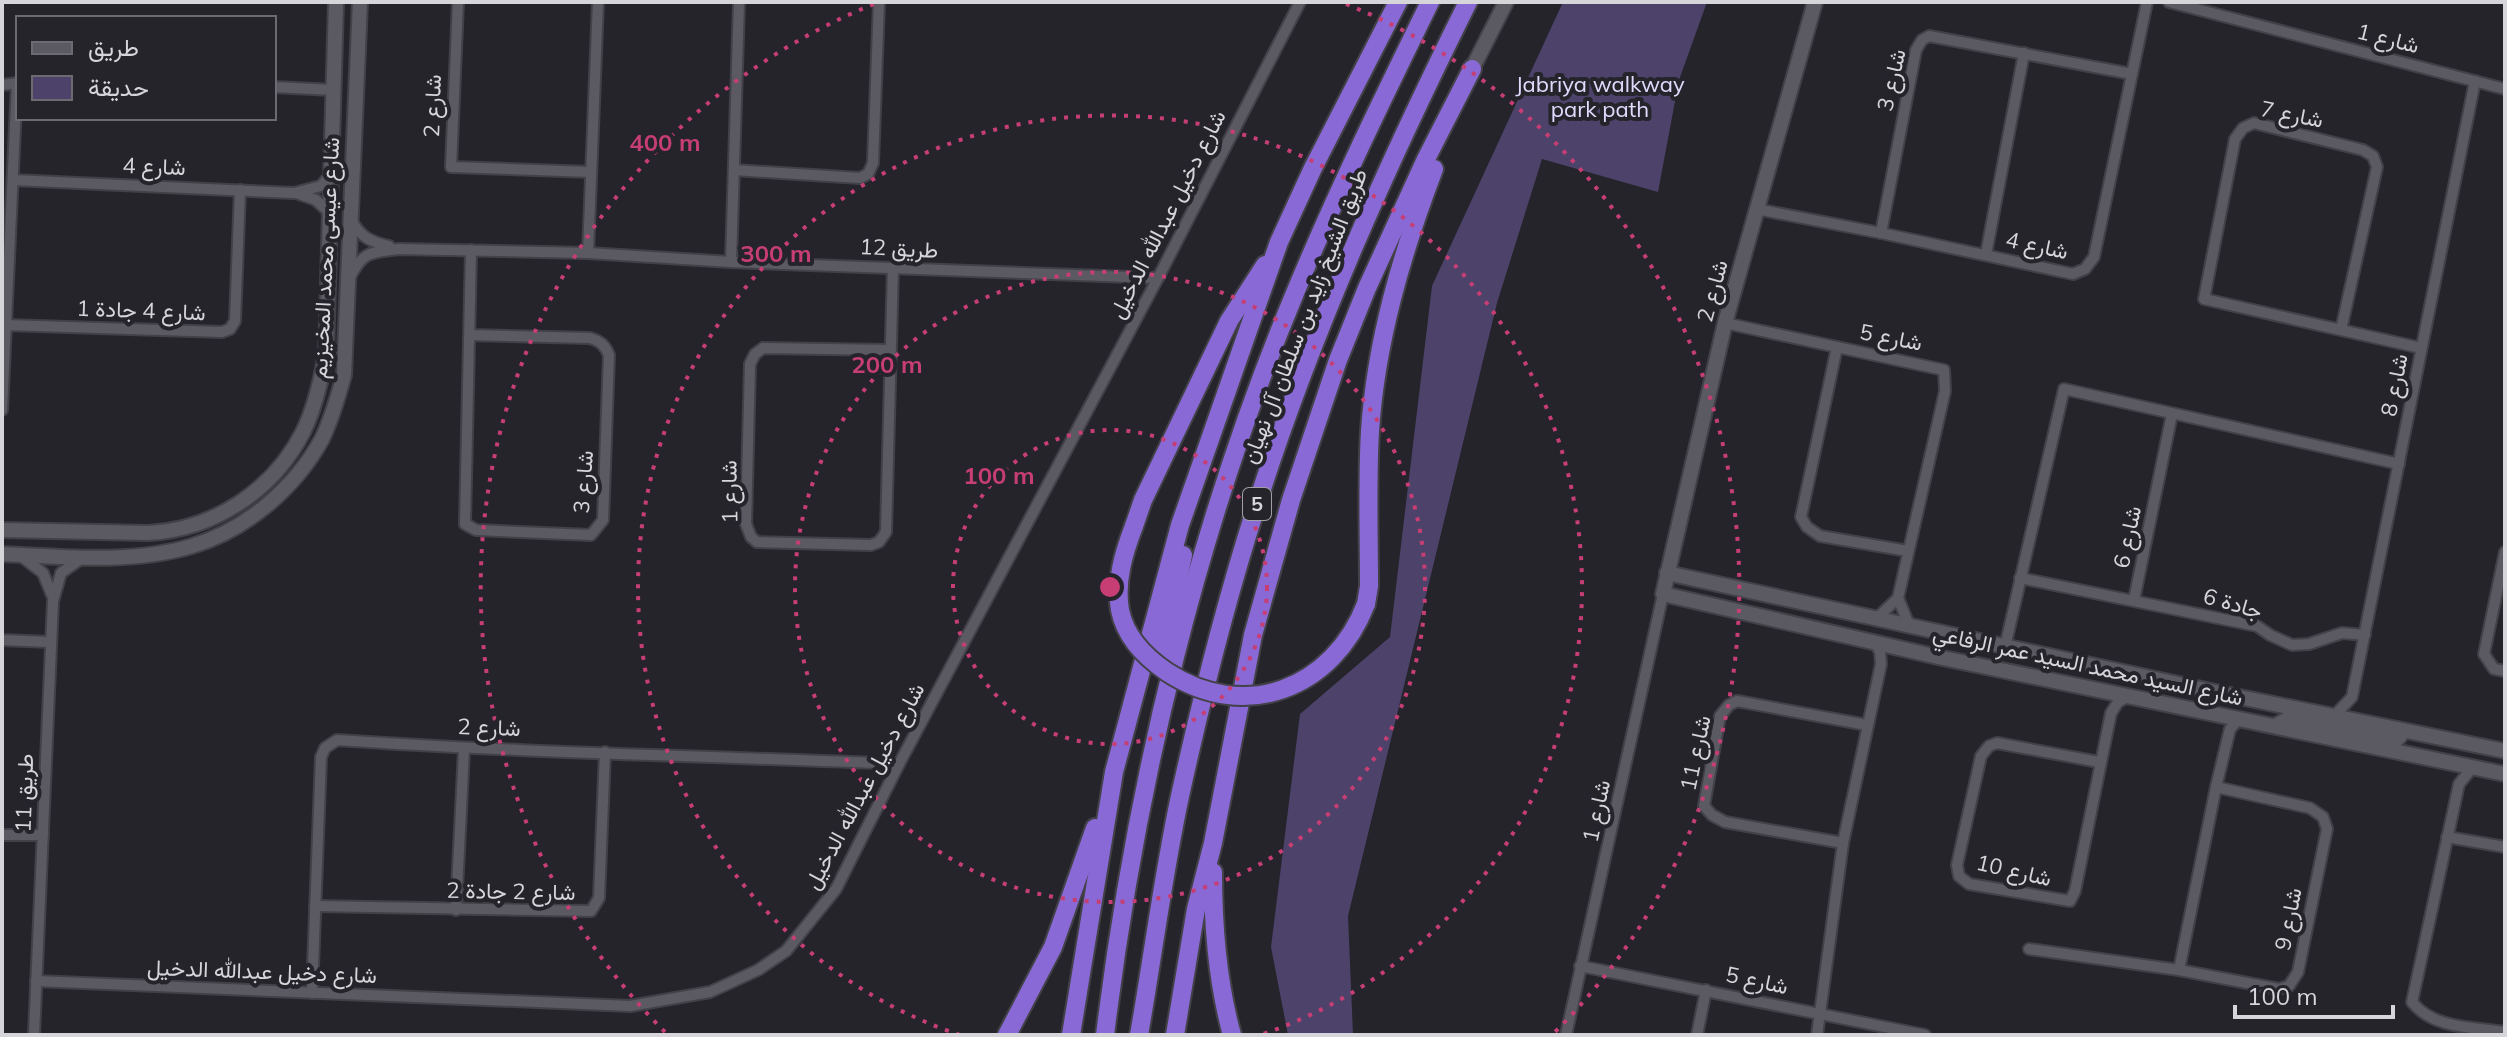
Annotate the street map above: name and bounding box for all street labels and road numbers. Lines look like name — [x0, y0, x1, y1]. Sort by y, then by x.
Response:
street label: شارع 1 — [2354, 17, 2422, 60]
street label: شارع 3 — [1870, 46, 1913, 114]
street label: شارع 2 — [417, 74, 448, 138]
street label: شارع 7 — [2258, 94, 2326, 135]
street label: شارع دخيل عبدالله الدخيل — [1102, 105, 1233, 323]
street label: شارع عيسى محمد المخيزيم — [305, 136, 346, 380]
street label: شارع 4 — [122, 151, 186, 182]
street label: طريق الشيخ زايد بن سلطان آل نهيان — [1235, 165, 1374, 468]
street label: شارع 4 — [2003, 225, 2071, 266]
street label: طريق 12 — [859, 232, 939, 264]
street label: شارع 2 — [1690, 257, 1735, 325]
street label: شارع 4 جادة 1 — [76, 294, 206, 327]
street label: شارع 5 — [1857, 317, 1925, 358]
street label: شارع 8 — [2374, 351, 2415, 419]
street label: شارع 3 — [567, 449, 600, 515]
street label: شارع 1 — [714, 460, 745, 524]
road number: 5 — [1243, 488, 1271, 520]
street label: شارع 6 — [2107, 503, 2148, 571]
street label: جادة 6 — [2200, 581, 2266, 625]
street label: شارع السيد محمد السيد عمر الرفاعي — [1930, 618, 2245, 716]
street label: شارع دخيل عبدالله الدخيل — [798, 678, 931, 895]
street label: شارع 2 — [457, 712, 521, 743]
street label: شارع 11 — [1673, 713, 1718, 793]
street label: طريق 11 — [9, 753, 39, 833]
street label: شارع 1 — [1576, 777, 1617, 845]
street label: شارع 10 — [1973, 848, 2054, 893]
street label: شارع 2 جادة 2 — [446, 876, 576, 907]
street label: شارع 9 — [2268, 885, 2309, 953]
street label: شارع دخيل عبدالله الدخيل — [147, 953, 377, 990]
street label: شارع 5 — [1723, 960, 1791, 1001]

